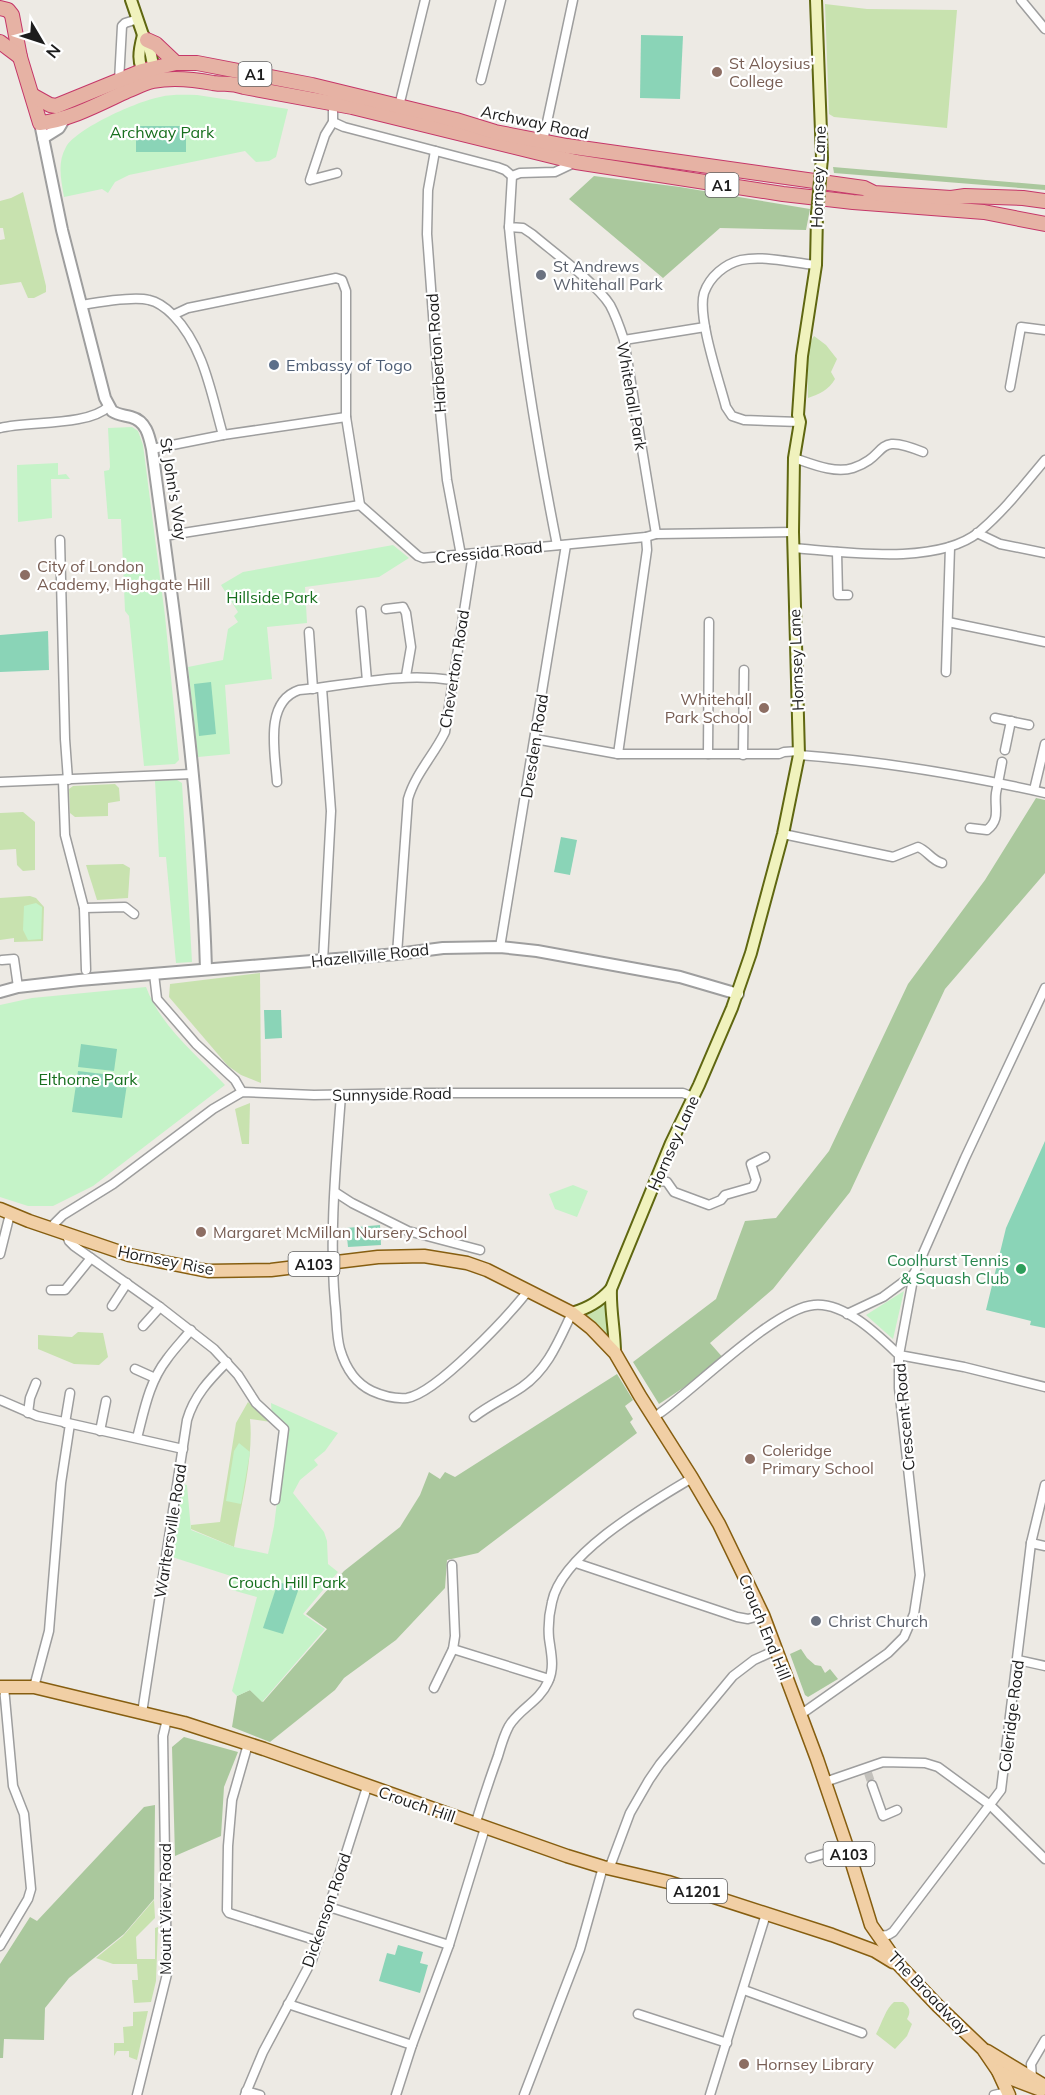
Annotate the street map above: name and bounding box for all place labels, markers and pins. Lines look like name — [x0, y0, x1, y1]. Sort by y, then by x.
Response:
place label: St Aloysius' College — [729, 53, 814, 91]
marker: St Aloysius' College — [710, 65, 724, 79]
place label: St Andrews Whitehall Park — [553, 256, 663, 294]
marker: St Andrews Whitehall Park — [534, 268, 548, 282]
place label: Embassy of Togo — [286, 355, 412, 375]
marker: Embassy of Togo — [267, 358, 281, 372]
place label: City of London Academy, Highgate Hill — [37, 556, 210, 594]
marker: City of London Academy, Highgate Hill — [18, 568, 32, 582]
place label: Whitehall Park School — [665, 689, 752, 727]
marker: Whitehall Park School — [757, 701, 771, 715]
place label: Margaret McMillan Nursery School — [213, 1222, 467, 1242]
marker: Margaret McMillan Nursery School — [194, 1225, 208, 1239]
place label: Coolhurst Tennis & Squash Club — [887, 1250, 1009, 1288]
marker: Coolhurst Tennis & Squash Club — [1014, 1262, 1028, 1276]
place label: Coleridge Primary School — [762, 1440, 874, 1478]
marker: Coleridge Primary School — [743, 1452, 757, 1466]
place label: Christ Church — [828, 1611, 928, 1631]
marker: Christ Church — [809, 1614, 823, 1628]
place label: Hornsey Library — [756, 2054, 875, 2074]
marker: Hornsey Library — [737, 2057, 751, 2071]

